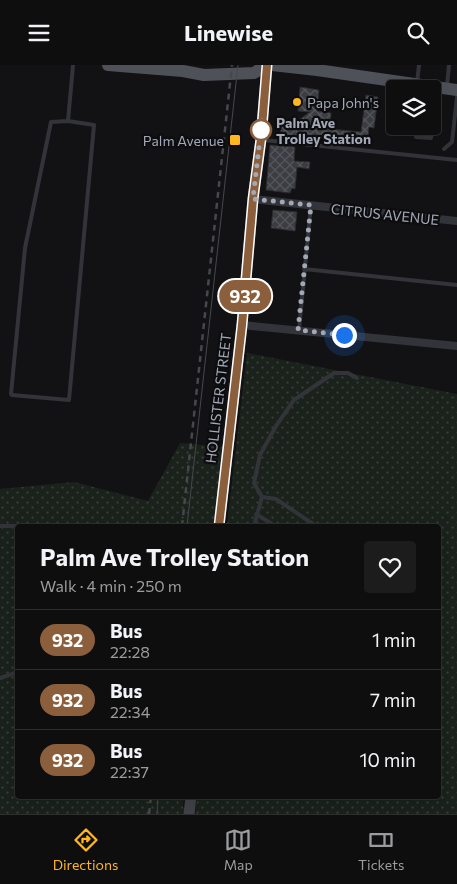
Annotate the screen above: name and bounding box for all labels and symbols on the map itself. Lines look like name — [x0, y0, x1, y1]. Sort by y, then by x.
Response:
place label: Papa John's — [307, 94, 379, 111]
marker: Papa John's — [291, 96, 303, 108]
place label: Palm Ave Trolley Station — [276, 114, 371, 147]
marker: Palm Ave Trolley Station — [250, 119, 272, 141]
place label: Palm Avenue — [143, 132, 224, 149]
marker: Palm Avenue — [228, 133, 242, 147]
street label: CITRUS AVENUE — [330, 200, 440, 228]
line badge: 932 — [216, 280, 274, 312]
your location — [332, 323, 357, 348]
street label: HOLLISTER STREET — [202, 332, 234, 464]

